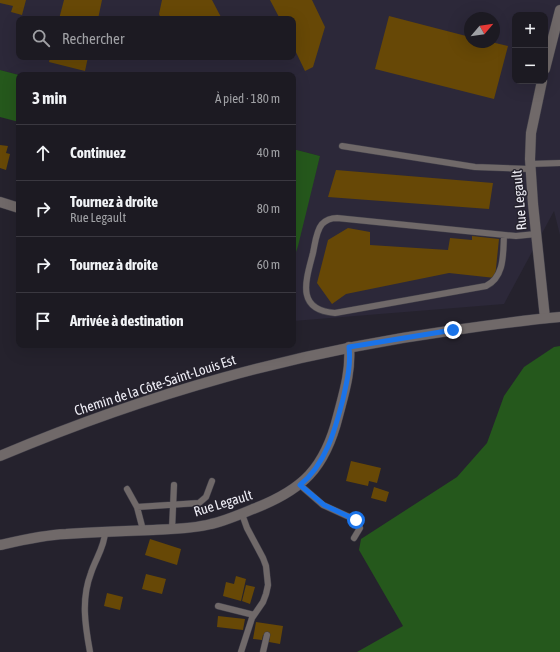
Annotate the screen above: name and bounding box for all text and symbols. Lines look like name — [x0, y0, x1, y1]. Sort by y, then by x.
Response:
north arrow — [464, 12, 500, 48]
map controls — [512, 12, 548, 84]
button: + — [512, 12, 548, 48]
search box — [16, 16, 296, 60]
icon: search — [30, 27, 52, 49]
text: Rechercher — [62, 30, 124, 47]
button: − — [512, 48, 548, 84]
text: 3 min — [32, 88, 67, 108]
text: À pied · 180 m — [215, 91, 280, 106]
icon: ahead — [32, 142, 54, 164]
text: Continuez — [70, 144, 126, 161]
text: 40 m — [257, 145, 280, 160]
street label: Rue Legault — [508, 169, 530, 231]
text: Tournez à droite — [70, 193, 158, 210]
icon: right — [32, 198, 54, 220]
text: 80 m — [257, 201, 280, 216]
text: Rue Legault — [70, 210, 126, 225]
icon: right — [32, 254, 54, 276]
text: Tournez à droite — [70, 256, 158, 273]
text: 60 m — [257, 257, 280, 272]
icon: arrive — [32, 310, 54, 332]
text: Arrivée à destination — [70, 312, 184, 329]
route end — [444, 321, 462, 339]
street label: Chemin de la Côte-Saint-Louis Est — [72, 351, 238, 419]
street label: Rue Legault — [192, 486, 254, 520]
route start — [347, 511, 365, 529]

